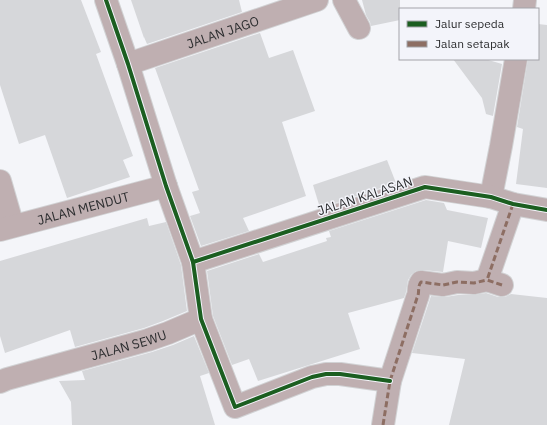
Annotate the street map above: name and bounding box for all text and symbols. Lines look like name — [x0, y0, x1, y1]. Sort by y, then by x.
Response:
legend — [399, 8, 539, 60]
street label: JALAN JAGO — [184, 12, 261, 52]
text: Jalur sepeda — [435, 16, 505, 31]
text: Jalan setapak — [435, 36, 510, 51]
street label: JALAN KALASAN — [315, 173, 415, 219]
street label: JALAN MENDUT — [35, 187, 132, 228]
street label: JALAN SEWU — [89, 326, 169, 364]

